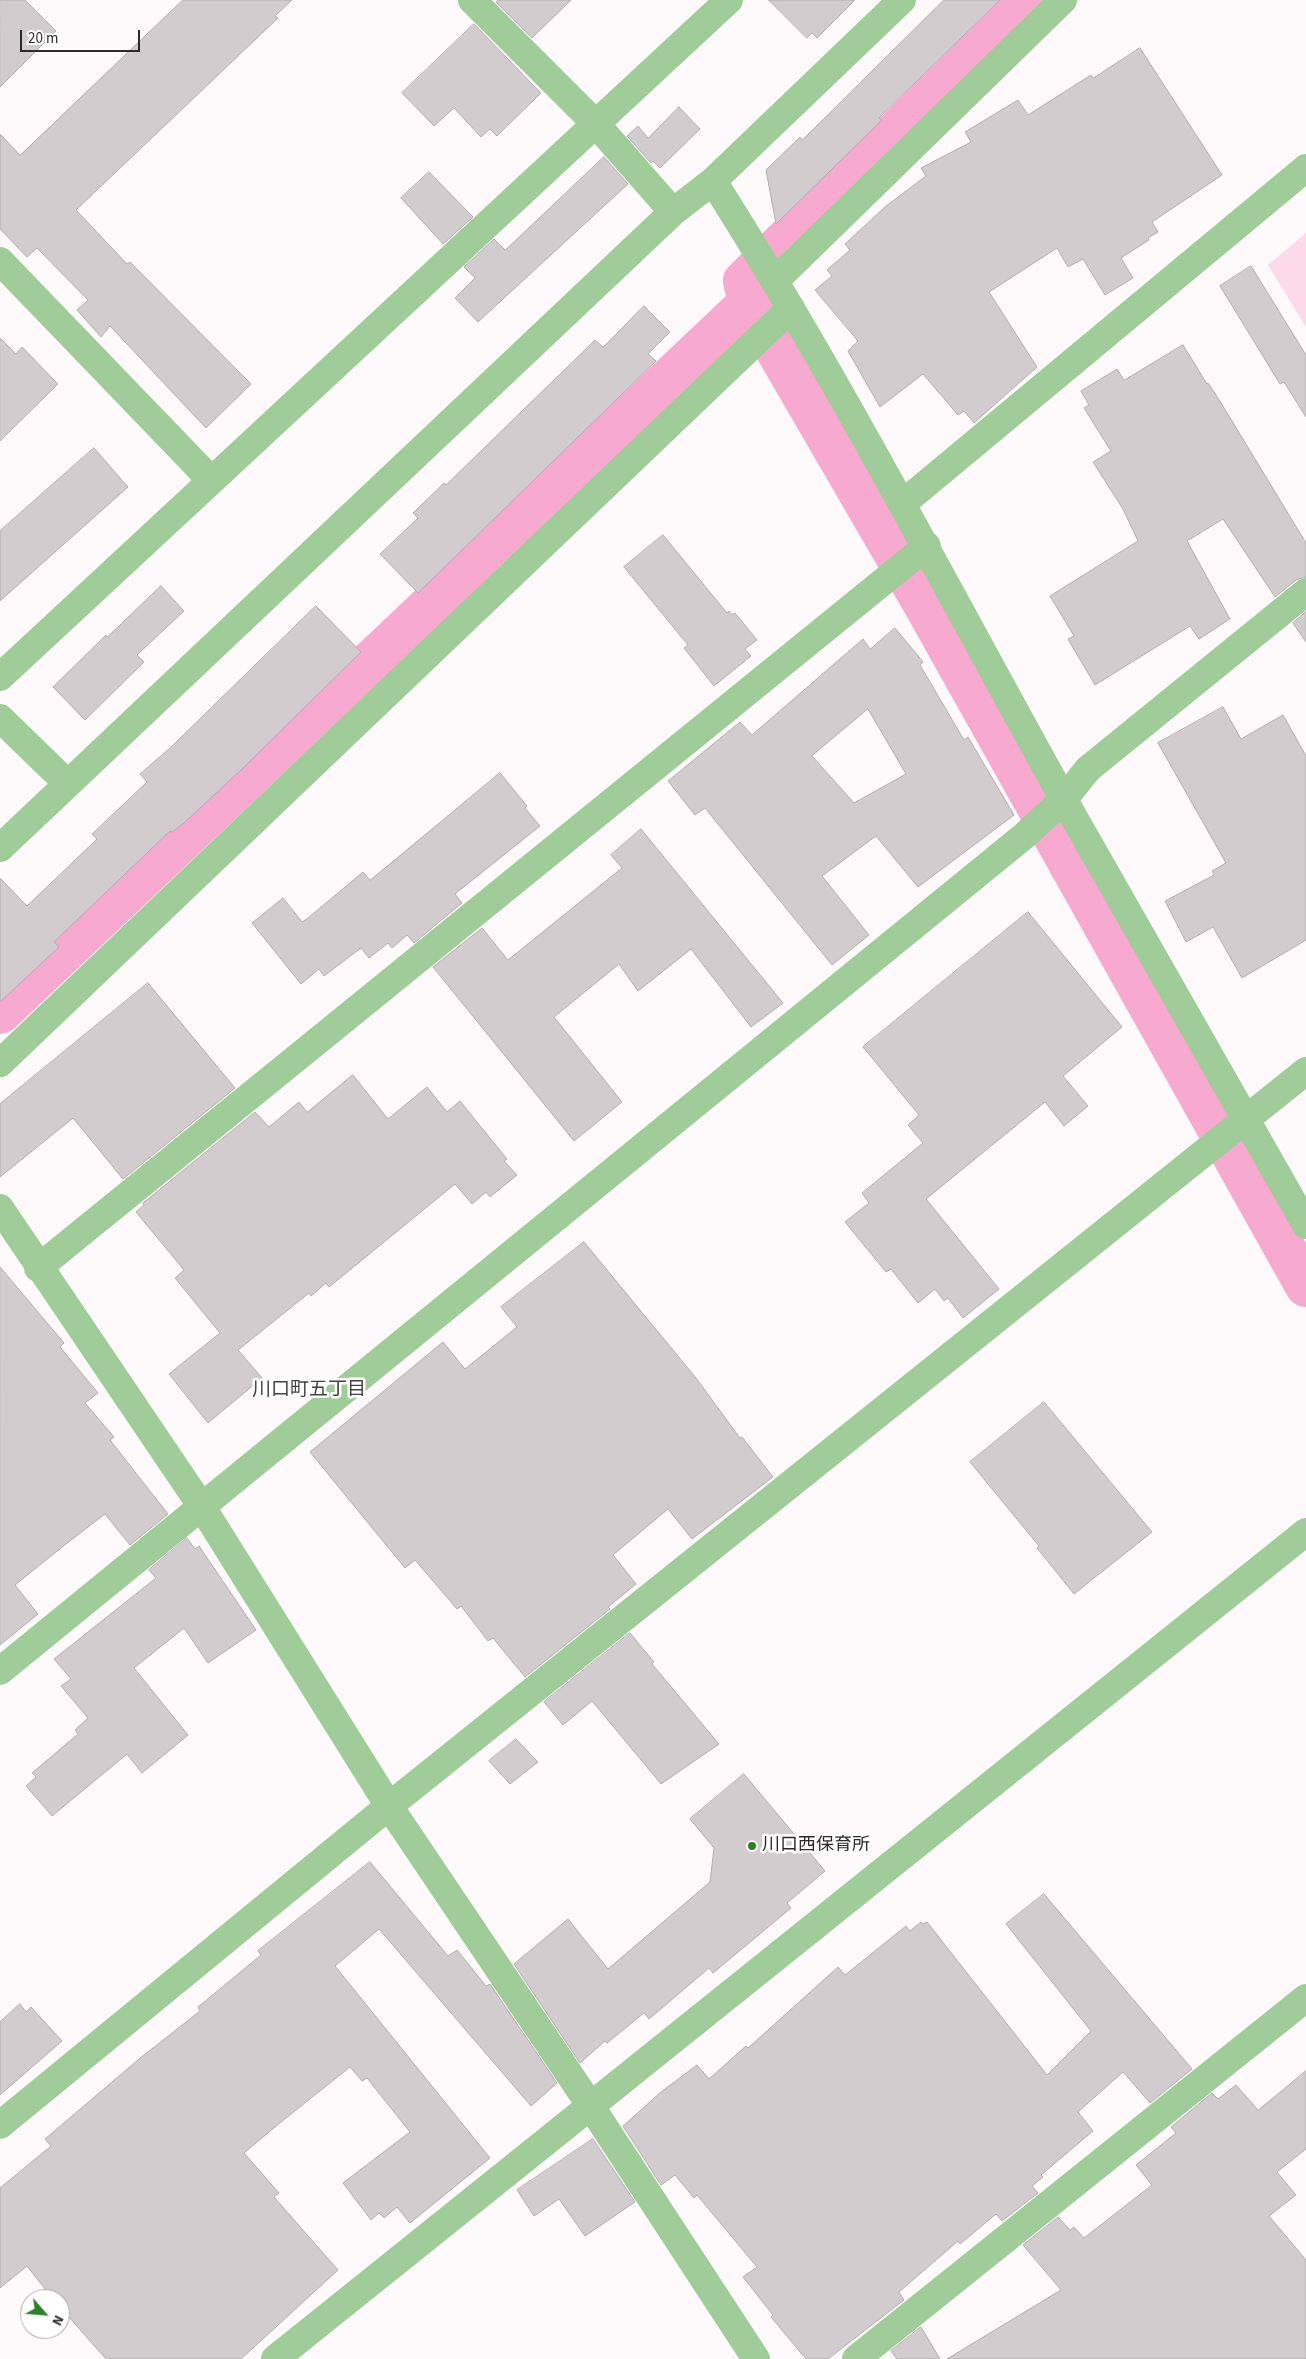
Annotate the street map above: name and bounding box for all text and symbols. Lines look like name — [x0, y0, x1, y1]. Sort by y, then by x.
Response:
scale bar — [22, 20, 142, 52]
text: 20 m — [28, 28, 58, 49]
district label: 川口町五丁目 — [252, 1380, 366, 1402]
place label: 川口西保育所 — [762, 1835, 870, 1857]
marker: 川口西保育所 — [746, 1840, 758, 1852]
north arrow — [20, 2289, 70, 2339]
text: N — [46, 2312, 68, 2329]

